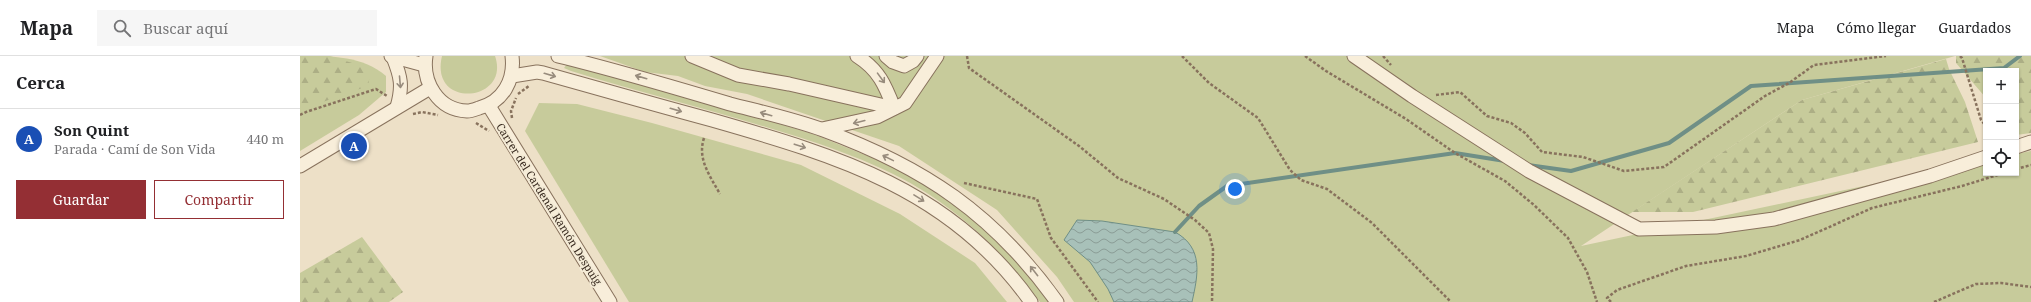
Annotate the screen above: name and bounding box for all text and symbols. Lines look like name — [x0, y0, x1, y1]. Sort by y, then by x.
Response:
search box — [97, 10, 377, 46]
text: Mapa — [20, 15, 73, 41]
icon: search — [111, 17, 133, 39]
text: Buscar aquí — [143, 18, 228, 38]
text: Mapa — [1777, 18, 1814, 37]
text: Cómo llegar — [1836, 18, 1916, 37]
text: Guardados — [1938, 18, 2011, 37]
map controls — [1983, 68, 2019, 176]
button: + — [1983, 68, 2019, 104]
text: Cerca — [16, 71, 65, 94]
one-way arrow — [544, 72, 557, 79]
one-way arrow — [635, 73, 648, 80]
one-way arrow — [877, 73, 885, 84]
one-way arrow — [397, 75, 404, 88]
button: − — [1983, 104, 2019, 140]
one-way arrow — [669, 107, 682, 114]
one-way arrow — [760, 110, 773, 117]
one-way arrow — [853, 118, 866, 126]
text: Son Quint — [54, 120, 129, 140]
street label: Carrer del Cardenal Ramón Despuig — [493, 120, 606, 288]
text: A — [24, 130, 34, 148]
text: 440 m — [247, 130, 284, 148]
pin: A — [341, 131, 367, 161]
text: Parada · Camí de Son Vida — [54, 140, 216, 158]
button: locate — [1983, 140, 2019, 176]
one-way arrow — [794, 143, 807, 150]
one-way arrow — [883, 154, 895, 161]
your location — [1225, 179, 1245, 199]
button: Guardar — [16, 180, 146, 219]
button: Compartir — [154, 180, 284, 219]
one-way arrow — [913, 195, 925, 203]
one-way arrow — [1029, 265, 1038, 276]

